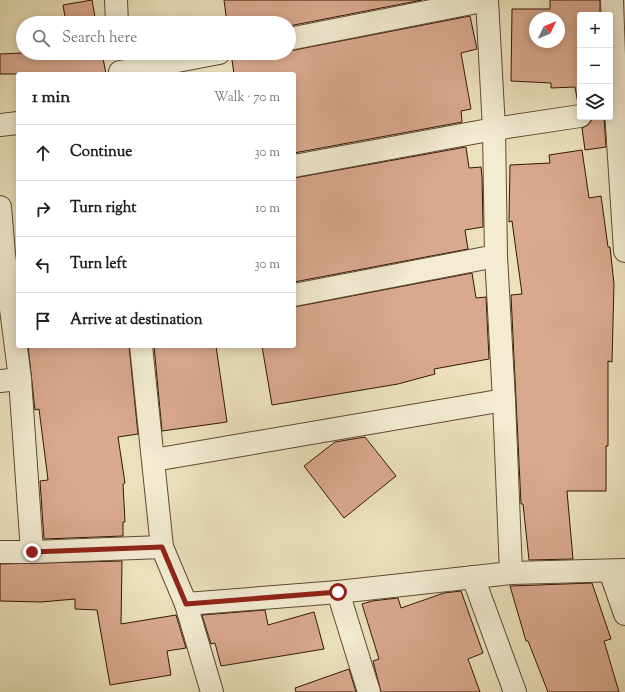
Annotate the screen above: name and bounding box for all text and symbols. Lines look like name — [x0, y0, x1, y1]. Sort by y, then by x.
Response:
north arrow — [529, 12, 565, 48]
map controls — [577, 12, 613, 120]
button: + — [577, 12, 613, 48]
search box — [16, 16, 296, 60]
icon: search — [30, 27, 52, 49]
text: Search here — [62, 28, 137, 49]
button: − — [577, 48, 613, 84]
button: layers — [577, 84, 613, 120]
text: 1 min — [32, 86, 70, 110]
text: Walk · 70 m — [214, 89, 280, 107]
icon: ahead — [32, 142, 54, 164]
text: Continue — [70, 142, 132, 163]
text: 30 m — [254, 144, 280, 162]
icon: right — [32, 198, 54, 220]
text: Turn right — [70, 198, 136, 219]
text: 10 m — [255, 200, 280, 218]
icon: left — [32, 254, 54, 276]
text: Turn left — [70, 254, 127, 275]
text: 30 m — [254, 256, 280, 274]
icon: arrive — [32, 310, 54, 332]
text: Arrive at destination — [70, 310, 203, 331]
route end — [23, 543, 41, 561]
route start — [329, 583, 347, 601]

